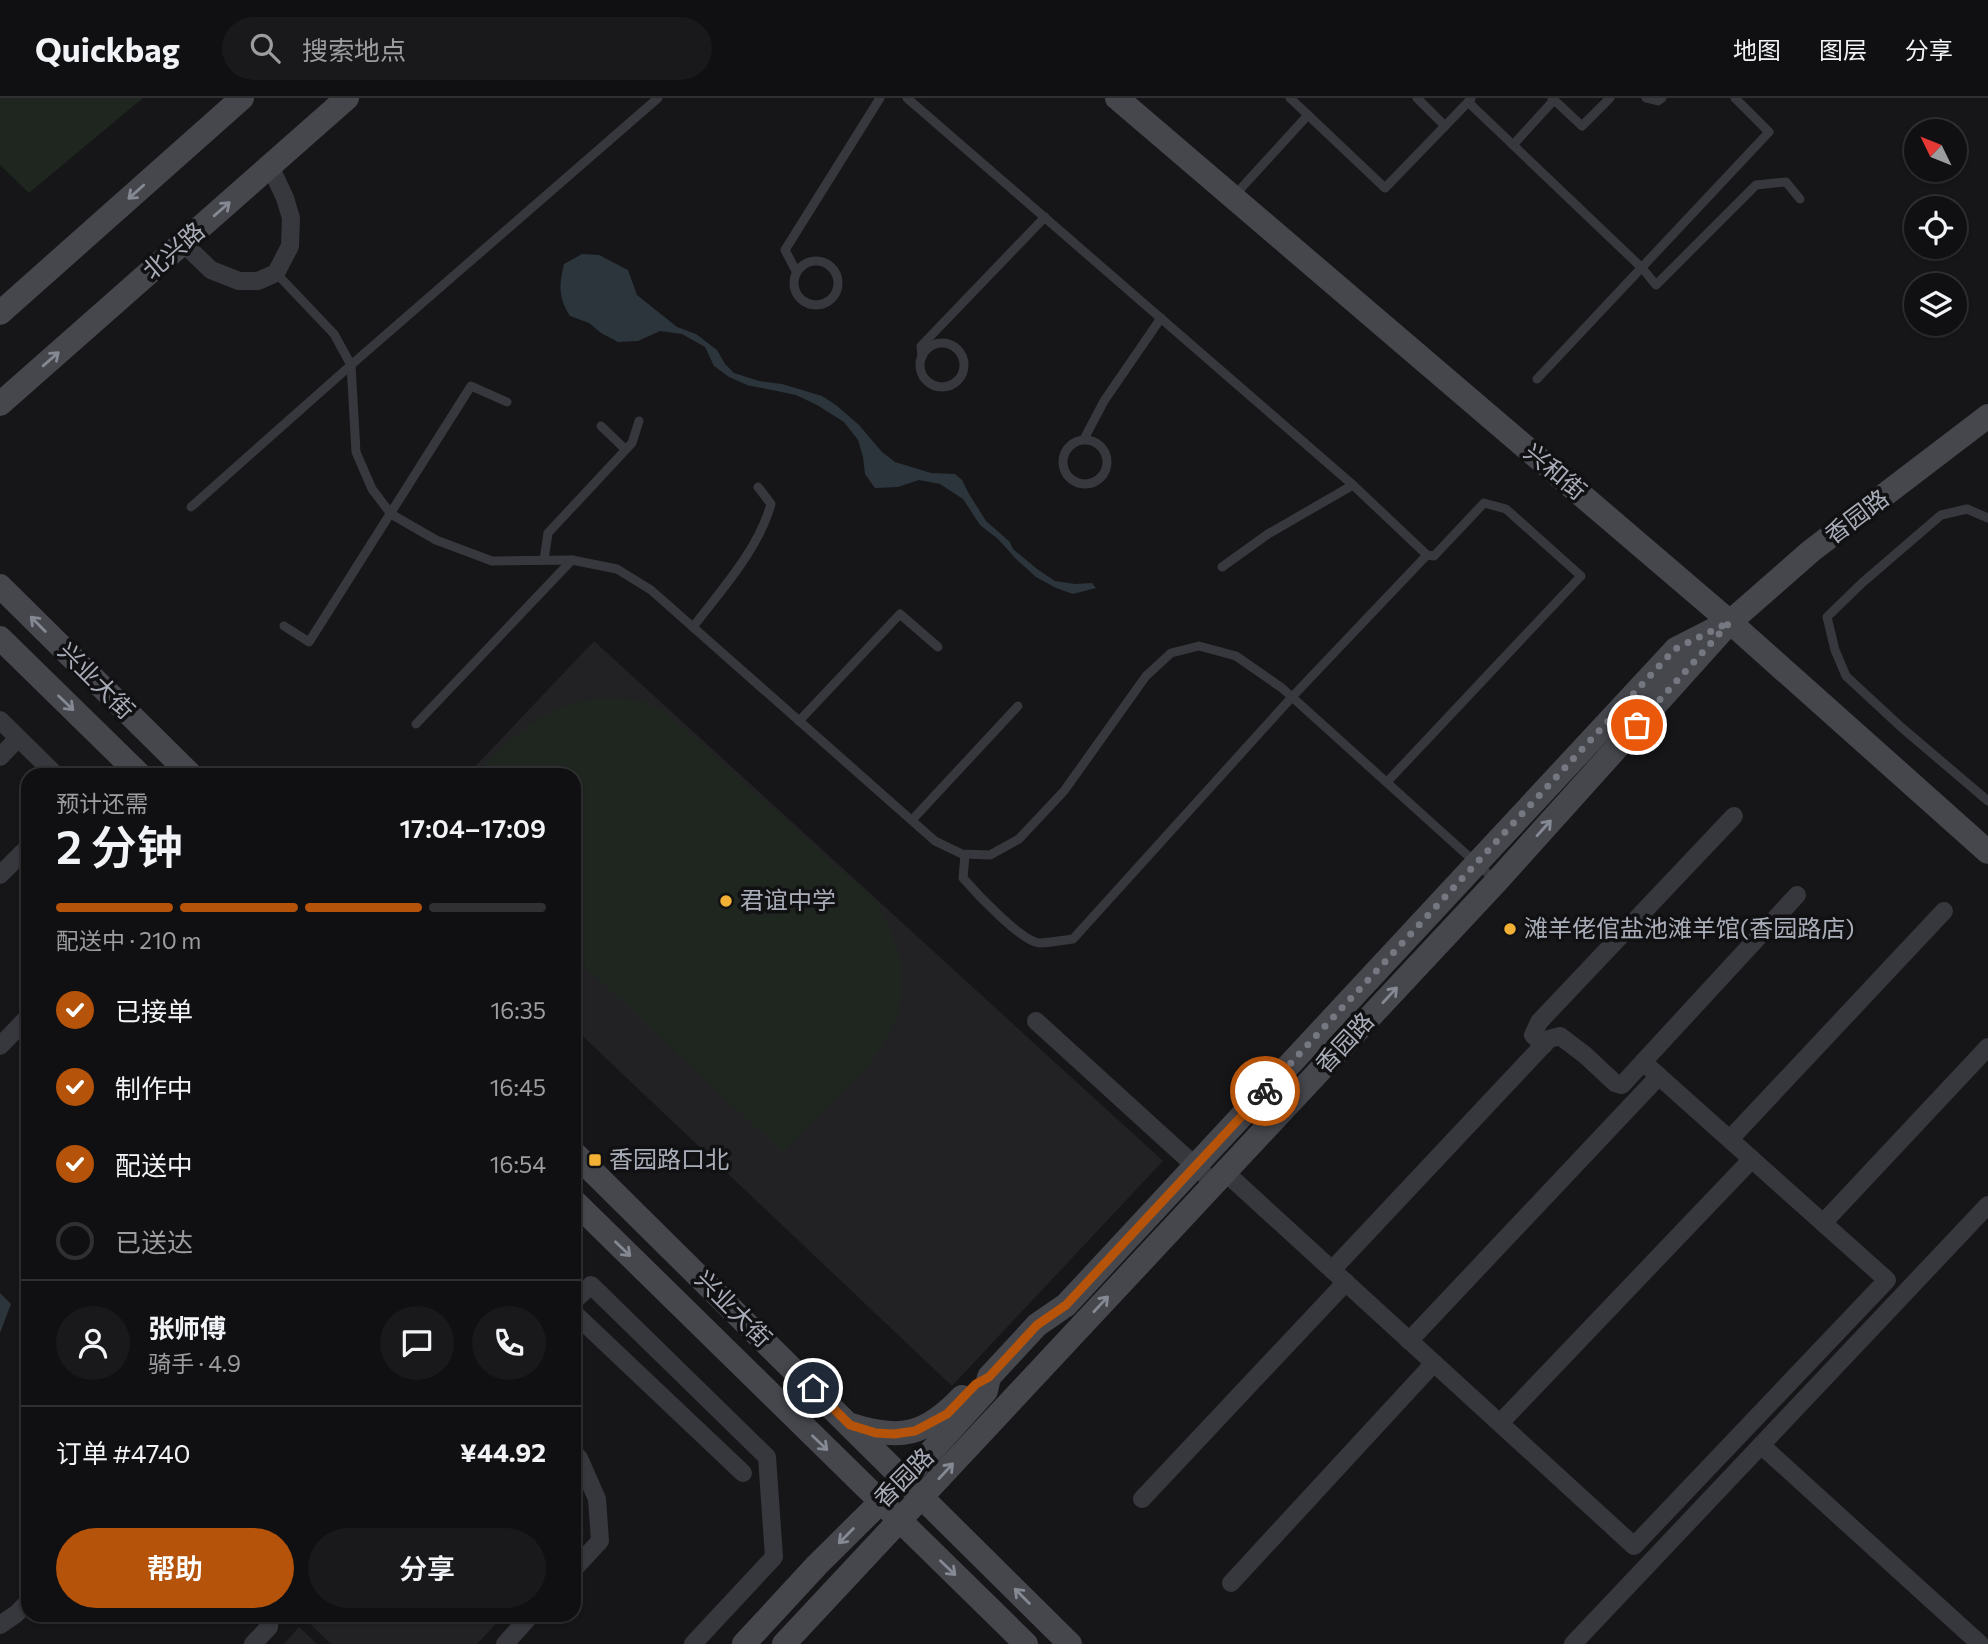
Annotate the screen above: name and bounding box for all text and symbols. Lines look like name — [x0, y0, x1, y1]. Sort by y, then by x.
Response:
search box — [222, 17, 712, 80]
text: Quickbag — [35, 28, 180, 69]
icon: search — [246, 29, 284, 67]
text: 搜索地点 — [302, 34, 406, 65]
text: 地图 — [1733, 35, 1781, 64]
text: 图层 — [1819, 35, 1867, 64]
text: 分享 — [1905, 35, 1953, 64]
north arrow — [1904, 119, 1967, 182]
map controls — [1904, 119, 1967, 336]
one-way arrow — [127, 184, 145, 200]
button: locate — [1904, 196, 1967, 259]
one-way arrow — [213, 201, 231, 217]
street label: 北兴路 — [136, 215, 210, 284]
button: layers — [1904, 273, 1967, 336]
one-way arrow — [42, 351, 60, 367]
street label: 兴和街 — [1519, 437, 1593, 505]
street label: 香园路 — [1819, 483, 1894, 549]
one-way arrow — [30, 616, 47, 633]
street label: 兴业大街 — [53, 636, 141, 724]
one-way arrow — [57, 694, 74, 711]
pin — [1607, 695, 1667, 755]
icon: bag — [1618, 706, 1656, 744]
text: 预计还需 — [56, 789, 148, 817]
text: 17:04–17:09 — [400, 812, 546, 843]
text: 2 分钟 — [56, 817, 183, 873]
one-way arrow — [1536, 820, 1553, 837]
place label: 君谊中学 — [740, 885, 836, 914]
marker: 君谊中学 — [718, 893, 734, 909]
place label: 滩羊佬倌盐池滩羊馆(香园路店) — [1524, 913, 1854, 942]
marker: 滩羊佬倌盐池滩羊馆(香园路店) — [1502, 921, 1518, 937]
text: 配送中 · 210 m — [56, 926, 201, 954]
one-way arrow — [1382, 987, 1399, 1004]
icon: check — [56, 991, 94, 1029]
text: 已接单 — [115, 995, 193, 1026]
text: 16:35 — [490, 996, 546, 1024]
street label: 香园路 — [1309, 1006, 1379, 1078]
courier — [1230, 1056, 1300, 1126]
icon: check — [56, 1068, 94, 1106]
text: 制作中 — [115, 1072, 193, 1103]
icon: bike — [1246, 1072, 1284, 1110]
text: 16:45 — [490, 1073, 546, 1101]
place label: 香园路口北 — [609, 1144, 729, 1173]
icon: check — [56, 1145, 94, 1183]
text: 配送中 — [115, 1149, 193, 1180]
text: 16:54 — [490, 1150, 546, 1178]
marker: 香园路口北 — [587, 1152, 603, 1168]
text: 已送达 — [115, 1226, 193, 1257]
one-way arrow — [614, 1240, 631, 1257]
street label: 兴业大街 — [690, 1264, 778, 1352]
one-way arrow — [1093, 1296, 1110, 1313]
button: person — [56, 1306, 130, 1380]
button: chat — [380, 1306, 454, 1380]
button: phone — [472, 1306, 546, 1380]
text: 张师傅 — [148, 1312, 226, 1343]
text: 骑手 · 4.9 — [148, 1349, 241, 1377]
pin — [783, 1358, 843, 1418]
icon: home — [794, 1369, 832, 1407]
one-way arrow — [811, 1434, 828, 1451]
text: ¥44.92 — [460, 1436, 546, 1467]
text: 订单 #4740 — [56, 1437, 191, 1468]
street label: 香园路 — [867, 1441, 939, 1513]
one-way arrow — [938, 1462, 954, 1480]
one-way arrow — [838, 1527, 855, 1544]
button: 帮助 — [56, 1528, 294, 1608]
button: 分享 — [308, 1528, 546, 1608]
one-way arrow — [939, 1560, 956, 1577]
one-way arrow — [1013, 1587, 1030, 1604]

